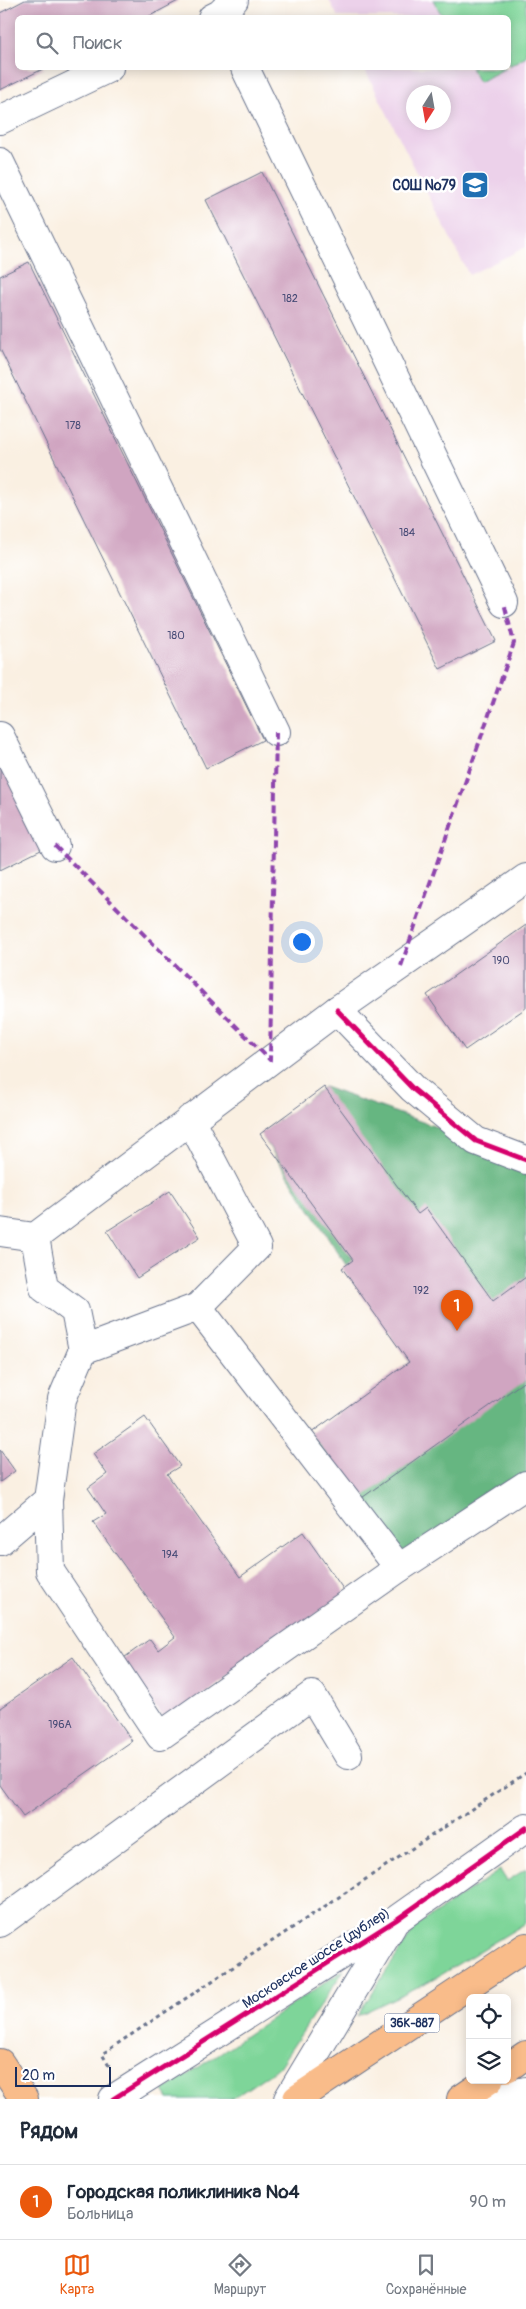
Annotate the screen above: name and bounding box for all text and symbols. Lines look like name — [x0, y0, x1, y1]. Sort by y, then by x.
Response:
search box — [15, 15, 511, 70]
icon: search — [33, 29, 61, 57]
text: Поиск — [73, 31, 123, 55]
north arrow — [406, 85, 451, 130]
school or university icon: СОШ №79 — [460, 170, 490, 200]
place label: СОШ №79 — [392, 177, 456, 194]
house number: 182 — [282, 292, 298, 305]
house number: 178 — [65, 419, 81, 432]
house number: 184 — [399, 526, 416, 539]
house number: 180 — [167, 629, 185, 642]
your location — [289, 929, 315, 955]
house number: 190 — [492, 954, 510, 967]
house number: 192 — [413, 1284, 429, 1297]
pin: 1 — [441, 1290, 473, 1331]
house number: 194 — [162, 1548, 179, 1561]
house number: 196А — [48, 1718, 72, 1731]
street label: Московское шоссе (дублер) — [239, 1904, 393, 2012]
map controls — [466, 1994, 511, 2084]
button: locate — [466, 1994, 511, 2039]
road number: 36К-887 — [384, 2014, 440, 2032]
button: layers — [466, 2039, 511, 2084]
scale bar — [15, 2064, 111, 2087]
text: 20 m — [22, 2067, 55, 2084]
text: Рядом — [20, 2118, 78, 2145]
text: Городская поликлиника №4 — [67, 2180, 300, 2204]
text: 1 — [33, 2192, 39, 2212]
text: 90 m — [469, 2192, 506, 2212]
text: Больница — [67, 2204, 134, 2224]
tab: Карта — [60, 2251, 94, 2298]
tab: Маршрут — [214, 2251, 266, 2298]
tab: Сохранённые — [386, 2251, 466, 2298]

